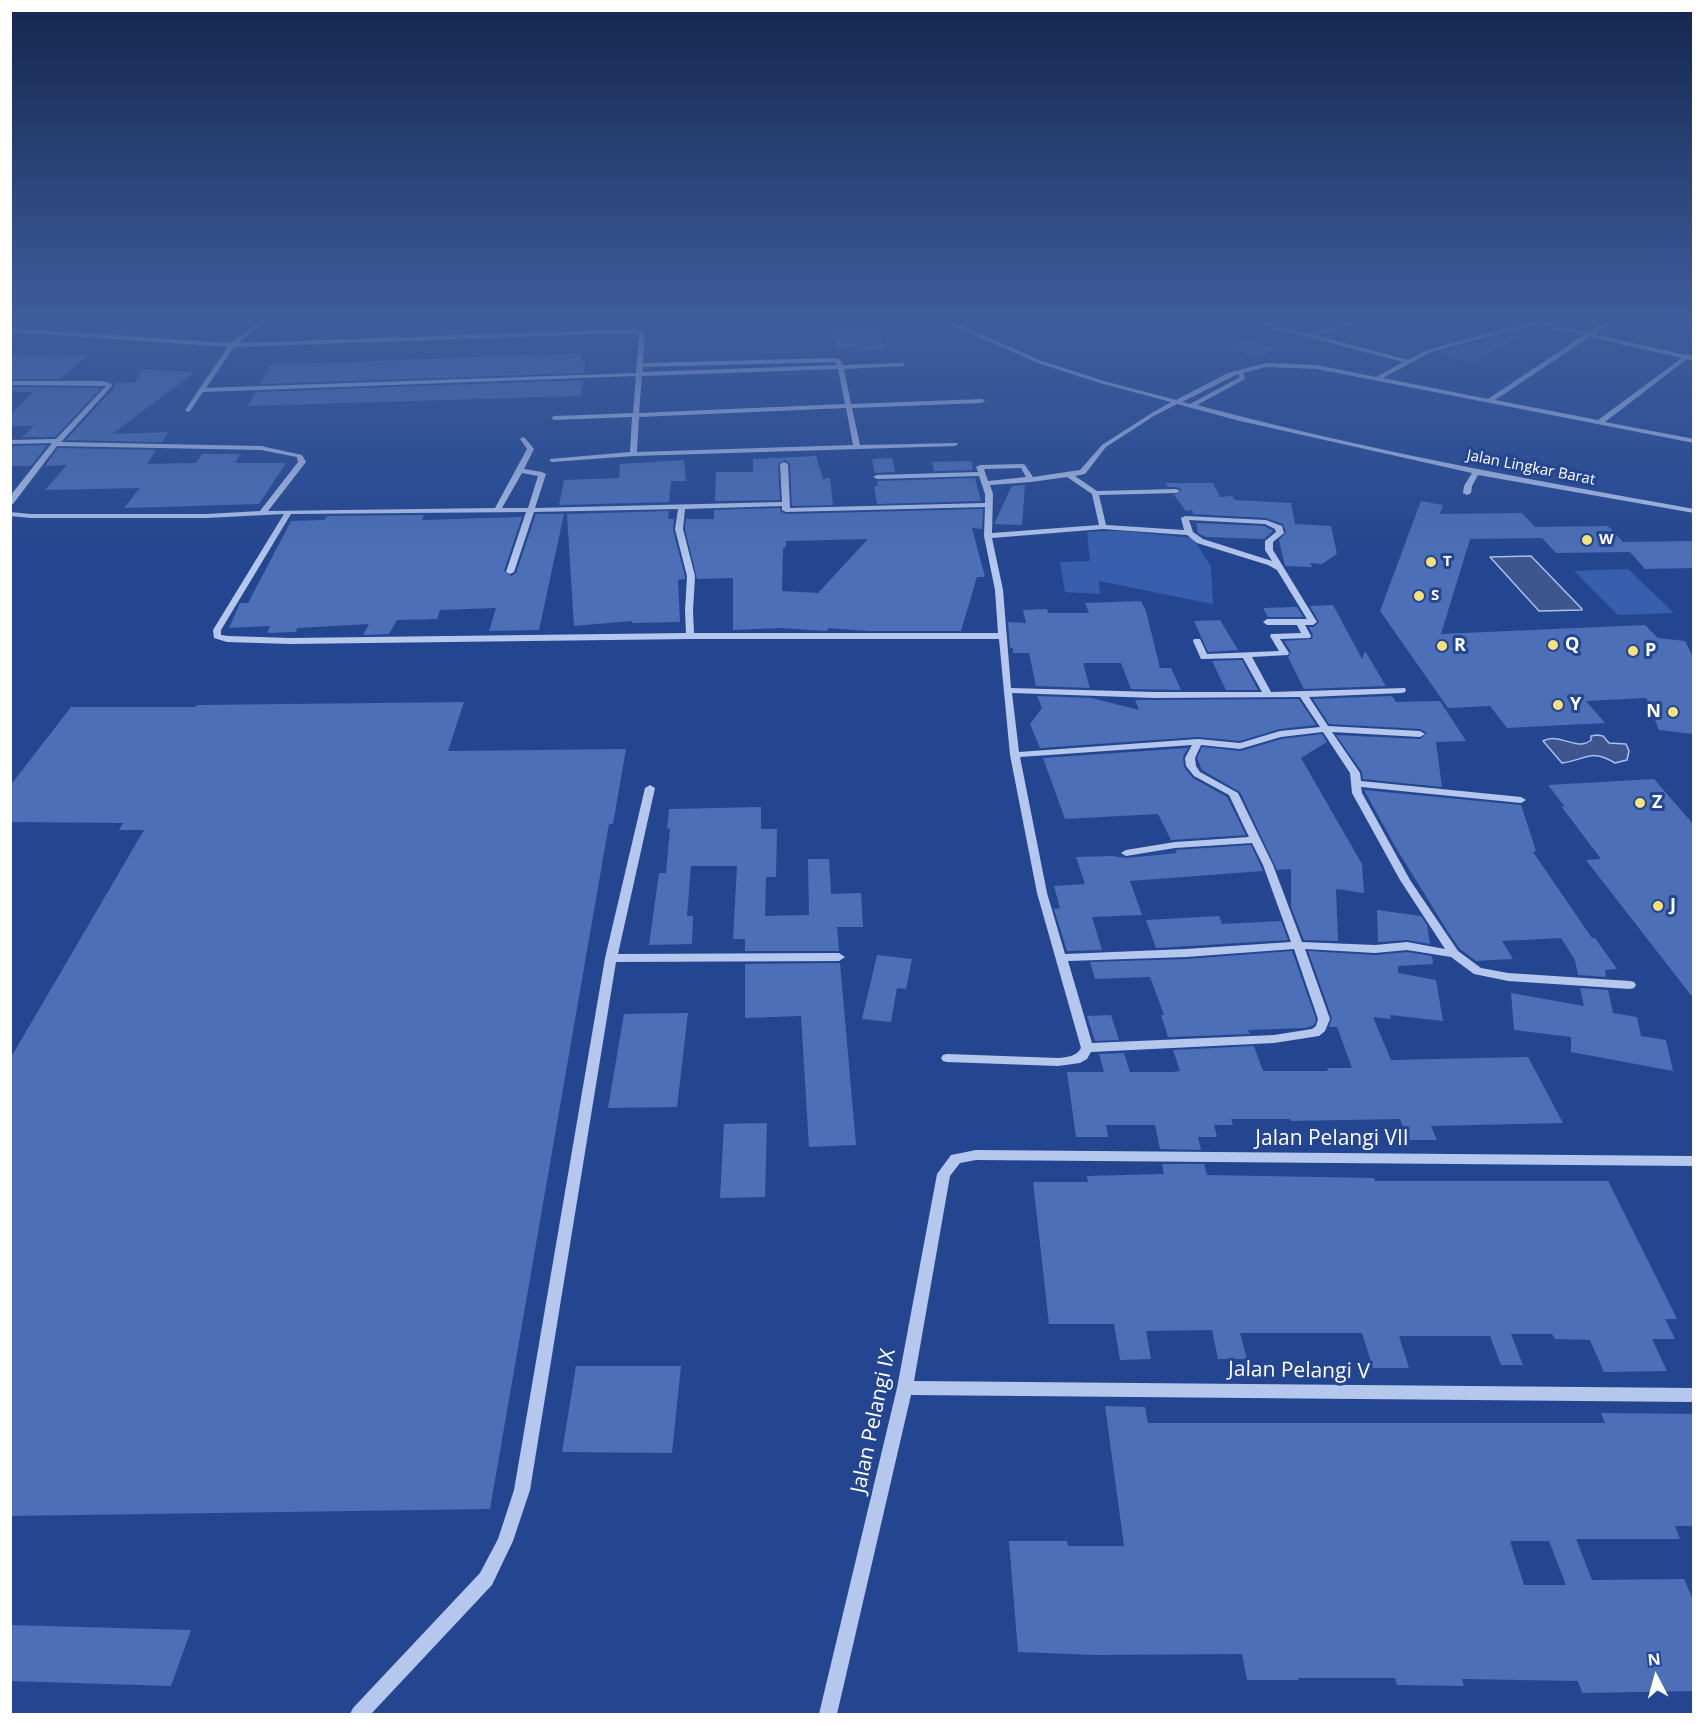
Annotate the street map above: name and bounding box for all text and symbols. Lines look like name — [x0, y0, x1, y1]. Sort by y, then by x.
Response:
street label: Jalan Lingkar Barat — [1465, 447, 1597, 489]
place label: W — [1599, 531, 1614, 549]
marker: W — [1580, 533, 1594, 547]
place label: T — [1443, 553, 1452, 571]
marker: T — [1424, 555, 1438, 569]
place label: S — [1431, 587, 1439, 605]
marker: S — [1412, 589, 1426, 603]
place label: Q — [1565, 634, 1579, 656]
place label: R — [1454, 635, 1466, 657]
marker: Q — [1546, 638, 1560, 652]
marker: R — [1435, 639, 1449, 653]
place label: P — [1645, 640, 1656, 662]
marker: P — [1626, 644, 1640, 658]
place label: Y — [1570, 694, 1581, 716]
marker: Y — [1551, 698, 1565, 712]
place label: N — [1646, 701, 1661, 723]
marker: N — [1666, 705, 1680, 719]
place label: Z — [1652, 792, 1662, 814]
marker: Z — [1633, 796, 1647, 810]
place label: J — [1670, 895, 1676, 917]
marker: J — [1651, 899, 1665, 913]
street label: Jalan Pelangi VII — [1255, 1126, 1409, 1152]
street label: Jalan Pelangi IX — [846, 1346, 902, 1496]
street label: Jalan Pelangi V — [1228, 1357, 1370, 1385]
north arrow — [1626, 1647, 1686, 1707]
text: N — [1646, 1647, 1662, 1671]

